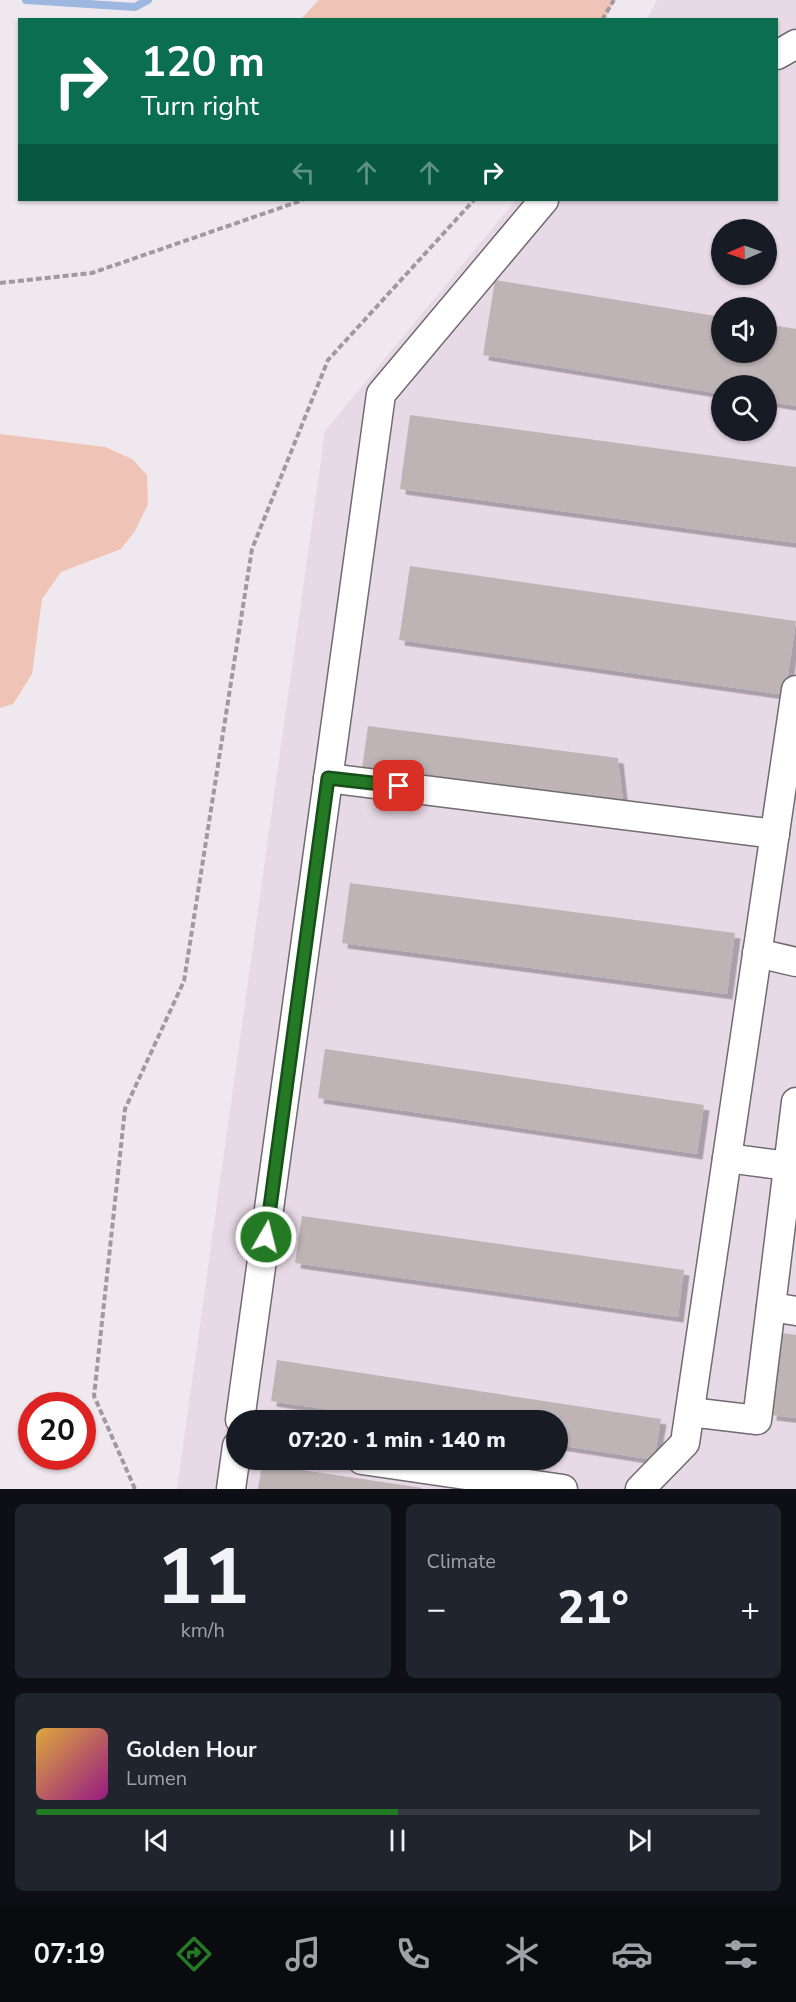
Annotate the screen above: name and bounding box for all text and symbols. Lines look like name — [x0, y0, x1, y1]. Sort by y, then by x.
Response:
text: 120 m — [141, 34, 265, 91]
icon: right — [42, 42, 120, 120]
text: Turn right — [141, 88, 259, 125]
icon: left — [287, 156, 320, 189]
icon: ahead — [350, 156, 383, 189]
icon: ahead — [413, 156, 446, 189]
icon: right — [476, 156, 509, 189]
north arrow — [711, 219, 777, 285]
map controls — [711, 219, 777, 441]
button: sound — [711, 297, 777, 363]
button: search — [711, 375, 777, 441]
pin — [373, 760, 424, 811]
icon: arrive — [382, 769, 415, 802]
position arrow — [234, 1205, 298, 1269]
speed limit sign: 20 — [18, 1392, 96, 1470]
text: 07:20 · 1 min · 140 m — [288, 1425, 506, 1455]
text: 11 — [156, 1524, 250, 1631]
text: Climate — [427, 1548, 496, 1575]
text: 21° — [558, 1578, 629, 1639]
text: − — [427, 1587, 446, 1632]
text: + — [740, 1587, 760, 1632]
text: km/h — [181, 1617, 225, 1644]
text: Golden Hour — [126, 1735, 257, 1765]
text: Lumen — [126, 1765, 187, 1792]
icon: previous — [140, 1824, 173, 1857]
icon: pause — [381, 1824, 414, 1857]
icon: next — [623, 1824, 656, 1857]
icon: directions — [173, 1933, 215, 1975]
icon: music — [282, 1933, 324, 1975]
icon: phone — [392, 1933, 434, 1975]
icon: climate — [501, 1933, 543, 1975]
icon: car — [611, 1933, 653, 1975]
icon: filters — [720, 1933, 762, 1975]
text: 07:19 — [34, 1936, 105, 1973]

